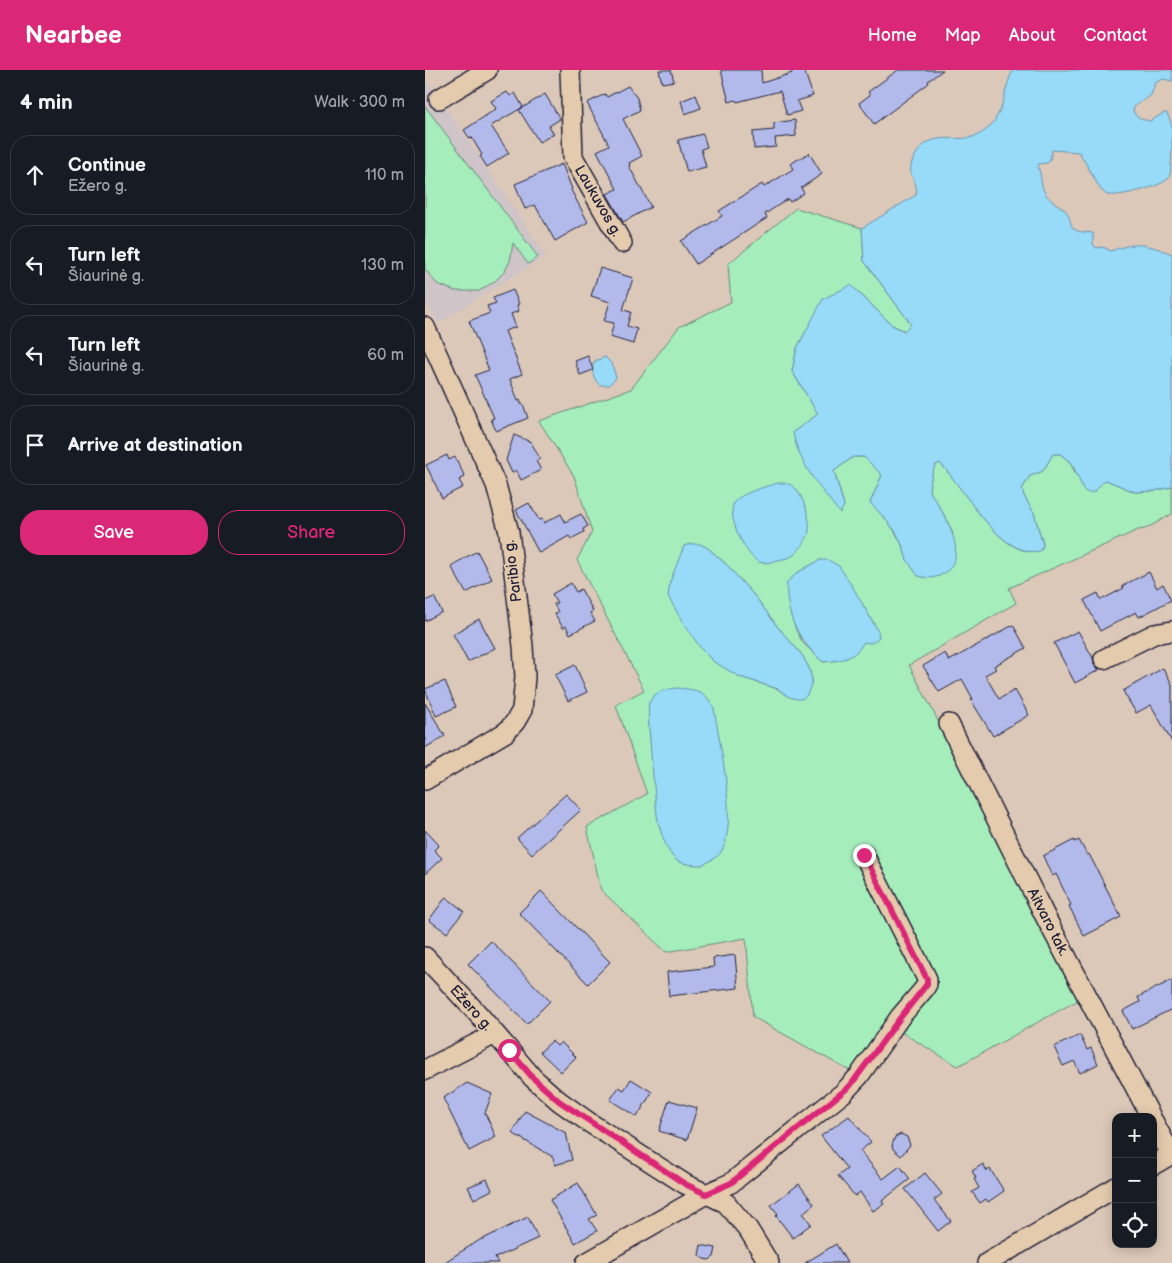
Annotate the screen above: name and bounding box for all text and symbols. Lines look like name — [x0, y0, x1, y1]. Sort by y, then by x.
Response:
text: Nearbee — [25, 21, 122, 50]
text: Home — [868, 25, 917, 46]
text: Map — [945, 25, 981, 46]
text: About — [1009, 25, 1056, 46]
text: Contact — [1084, 25, 1147, 46]
text: 4 min — [20, 90, 73, 115]
text: Walk · 300 m — [314, 93, 405, 112]
text: Continue — [68, 154, 146, 177]
icon: ahead — [21, 161, 49, 189]
street label: Laukuvos g. — [570, 162, 626, 240]
text: 110 m — [365, 166, 404, 185]
text: Ežero g. — [68, 177, 127, 196]
text: Turn left — [68, 244, 140, 267]
icon: left — [21, 251, 49, 279]
text: 130 m — [361, 256, 404, 275]
text: Šiaurinė g. — [68, 267, 144, 286]
text: Turn left — [68, 334, 140, 357]
icon: left — [21, 341, 49, 369]
text: 60 m — [367, 346, 404, 365]
text: Šiaurinė g. — [68, 357, 144, 376]
icon: arrive — [21, 431, 49, 459]
text: Arrive at destination — [68, 434, 243, 457]
button: Save — [20, 510, 208, 555]
button: Share — [218, 510, 405, 555]
street label: Paribio g. — [500, 539, 526, 603]
route end — [853, 844, 876, 867]
street label: Aitvaro tak. — [1023, 885, 1073, 959]
street label: Ežero g. — [445, 981, 497, 1035]
route start — [498, 1039, 521, 1062]
map controls — [1112, 1113, 1157, 1248]
button: + — [1112, 1113, 1157, 1158]
button: − — [1112, 1158, 1157, 1203]
button: locate — [1112, 1203, 1157, 1248]

